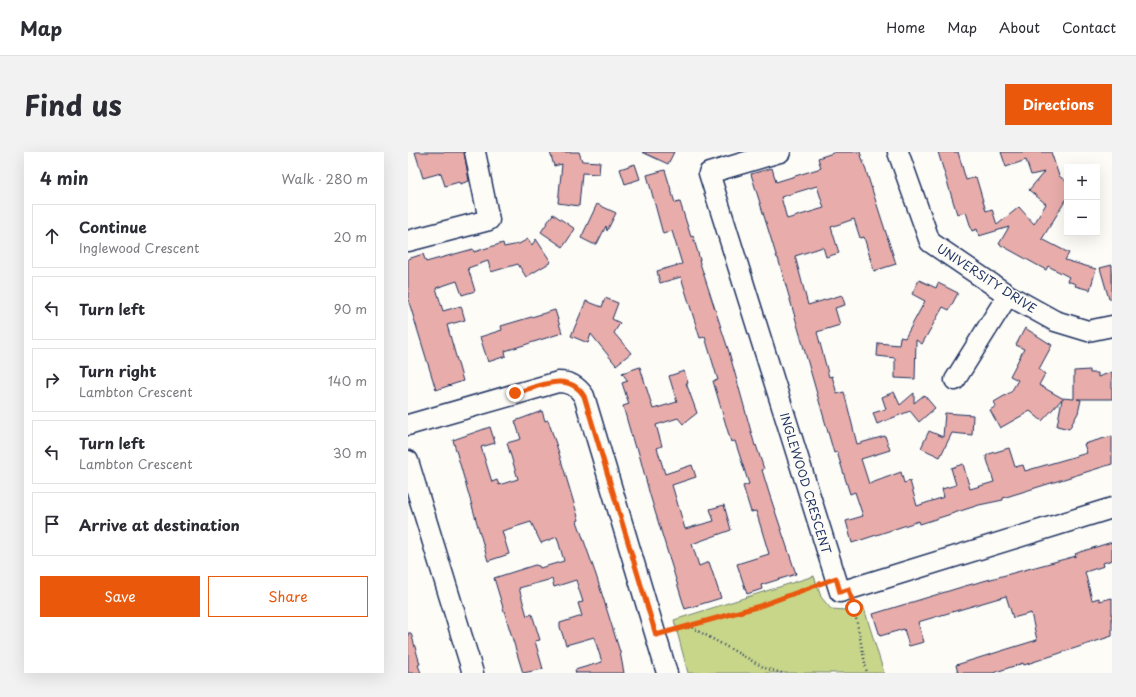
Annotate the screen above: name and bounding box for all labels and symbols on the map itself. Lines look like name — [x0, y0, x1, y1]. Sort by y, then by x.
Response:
street label: UNIVERSITY DRIVE — [934, 239, 1040, 317]
route end — [506, 384, 524, 402]
street label: INGLEWOOD CRESCENT — [776, 410, 836, 557]
route start — [845, 599, 863, 617]

